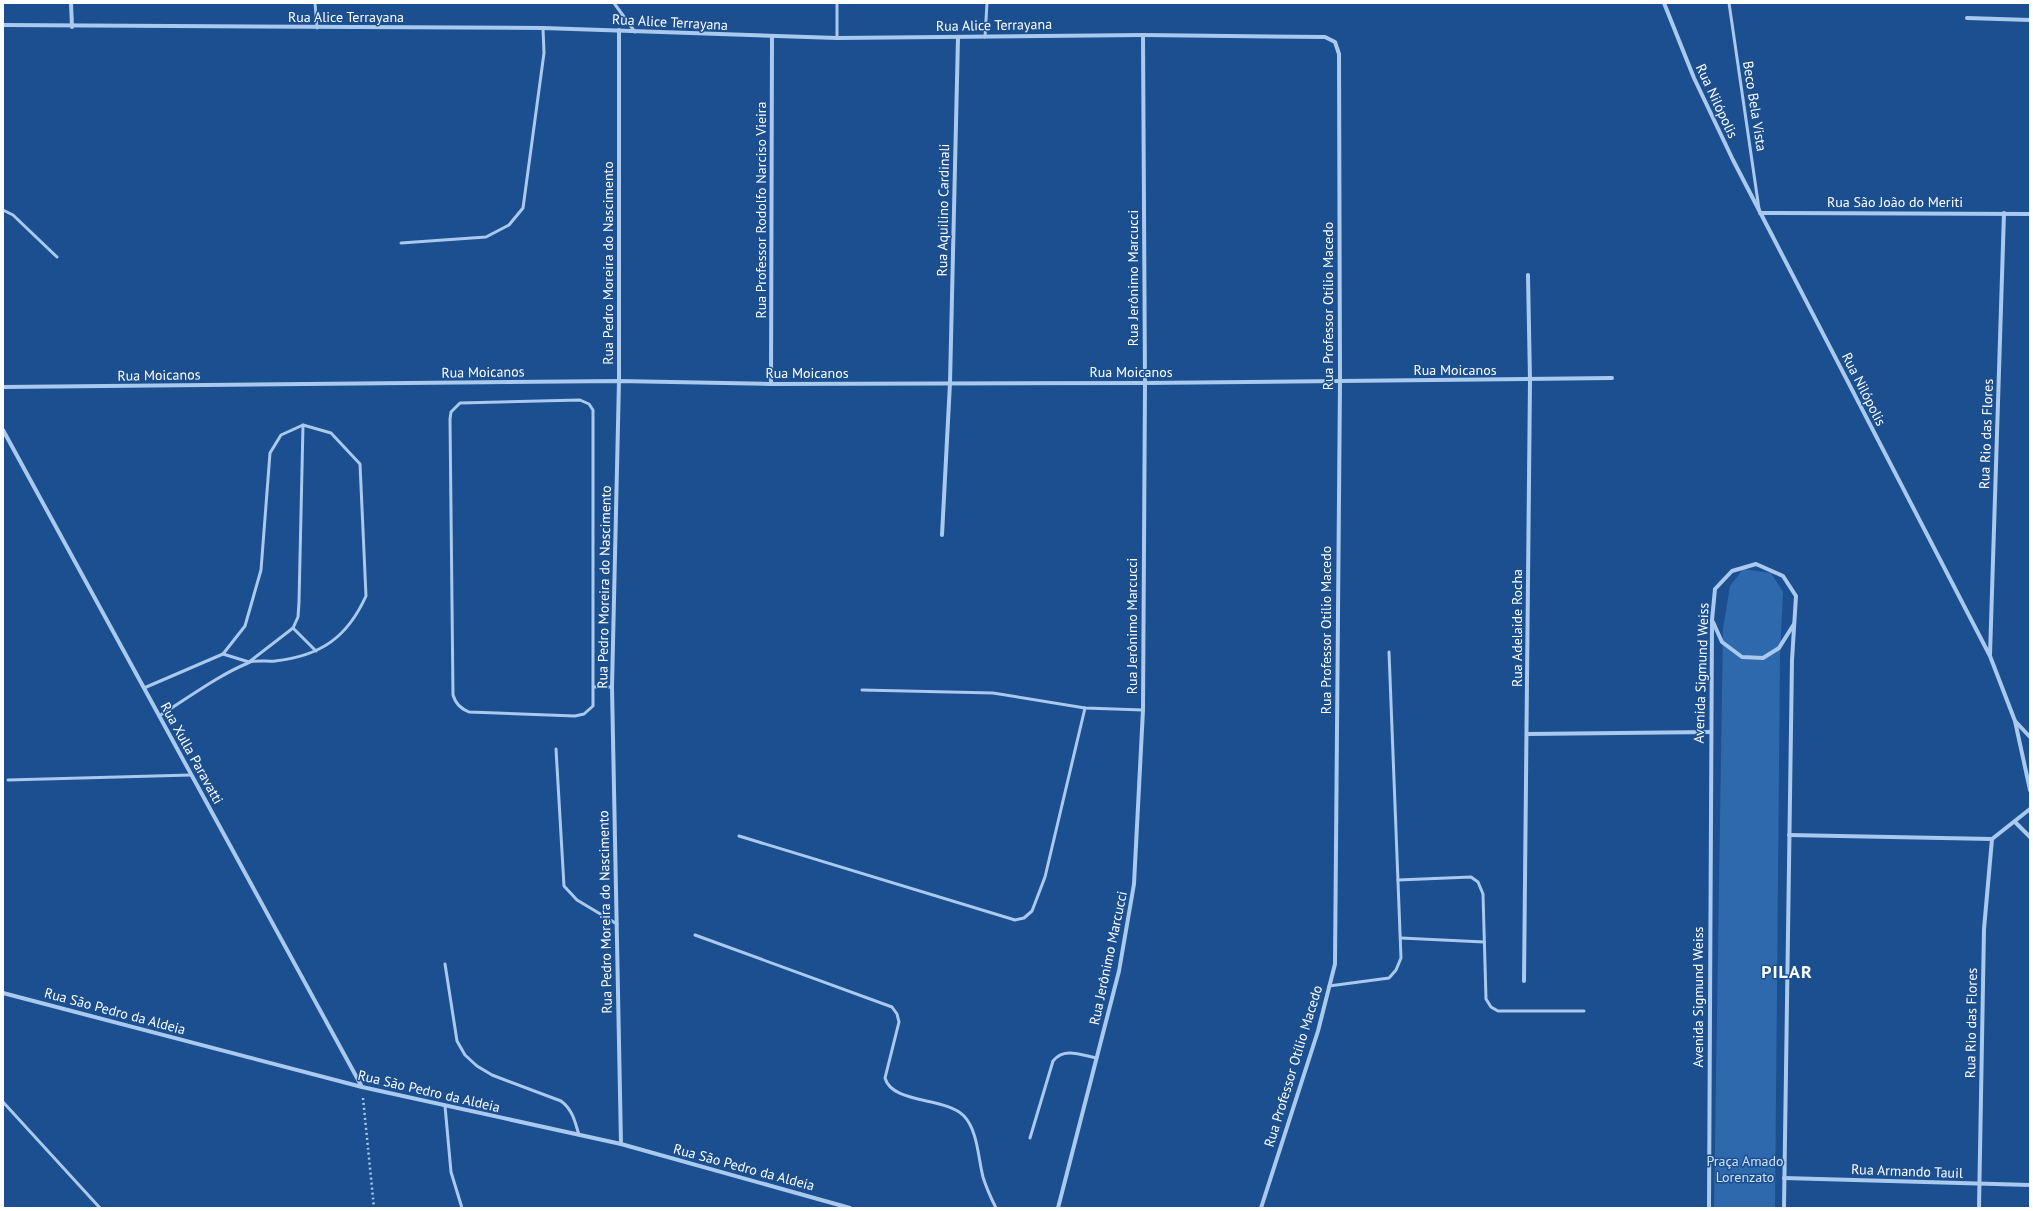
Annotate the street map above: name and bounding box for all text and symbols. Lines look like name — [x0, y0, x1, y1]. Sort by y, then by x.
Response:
street label: Rua Alice Terrayana — [288, 8, 404, 26]
street label: Rua Alice Terrayana — [612, 10, 728, 34]
street label: Rua Alice Terrayana — [936, 15, 1052, 35]
street label: Beco Bela Vista — [1739, 60, 1771, 153]
street label: Rua Nilópolis — [1692, 61, 1742, 141]
street label: Rua Professor Rodolfo Narciso Vieira — [752, 101, 770, 319]
street label: Rua Aquilino Cardinali — [933, 143, 953, 277]
street label: Rua Pedro Moreira do Nascimento — [599, 161, 617, 365]
street label: Rua São João do Meriti — [1827, 193, 1963, 211]
street label: Rua Jerônimo Marcucci — [1124, 210, 1142, 346]
street label: Rua Professor Otílio Macedo — [1319, 222, 1337, 390]
street label: Rua Nilópolis — [1838, 349, 1890, 429]
street label: Rua Moicanos — [1413, 361, 1497, 379]
street label: Rua Moicanos — [441, 362, 525, 382]
street label: Rua Moicanos — [1089, 363, 1173, 381]
street label: Rua Moicanos — [765, 364, 849, 382]
street label: Rua Moicanos — [117, 365, 201, 385]
street label: Rua Rio das Flores — [1975, 378, 1997, 490]
street label: Rua Pedro Moreira do Nascimento — [593, 485, 615, 689]
street label: Rua Professor Otílio Macedo — [1317, 546, 1335, 714]
street label: Rua Jerônimo Marcucci — [1123, 558, 1141, 694]
street label: Rua Adelaide Rocha — [1508, 569, 1526, 687]
street label: Avenida Sigmund Weiss — [1690, 602, 1712, 744]
street label: Rua Xulla Paravatti — [157, 699, 227, 807]
street label: Rua Pedro Moreira do Nascimento — [594, 810, 616, 1014]
street label: Rua Jerônimo Marcucci — [1085, 889, 1131, 1027]
street label: Avenida Sigmund Weiss — [1689, 926, 1707, 1067]
district label: PILAR — [1761, 960, 1813, 983]
street label: Rua Rio das Flores — [1961, 968, 1981, 1078]
street label: Rua São Pedro da Aldeia — [42, 983, 188, 1039]
street label: Rua Professor Otílio Macedo — [1260, 983, 1326, 1149]
street label: Rua São Pedro da Aldeia — [356, 1066, 502, 1116]
street label: Rua São Pedro da Aldeia — [671, 1139, 817, 1195]
park label: Praça Amado Lorenzato — [1706, 1152, 1784, 1186]
street label: Rua Armando Tauil — [1851, 1160, 1963, 1182]

